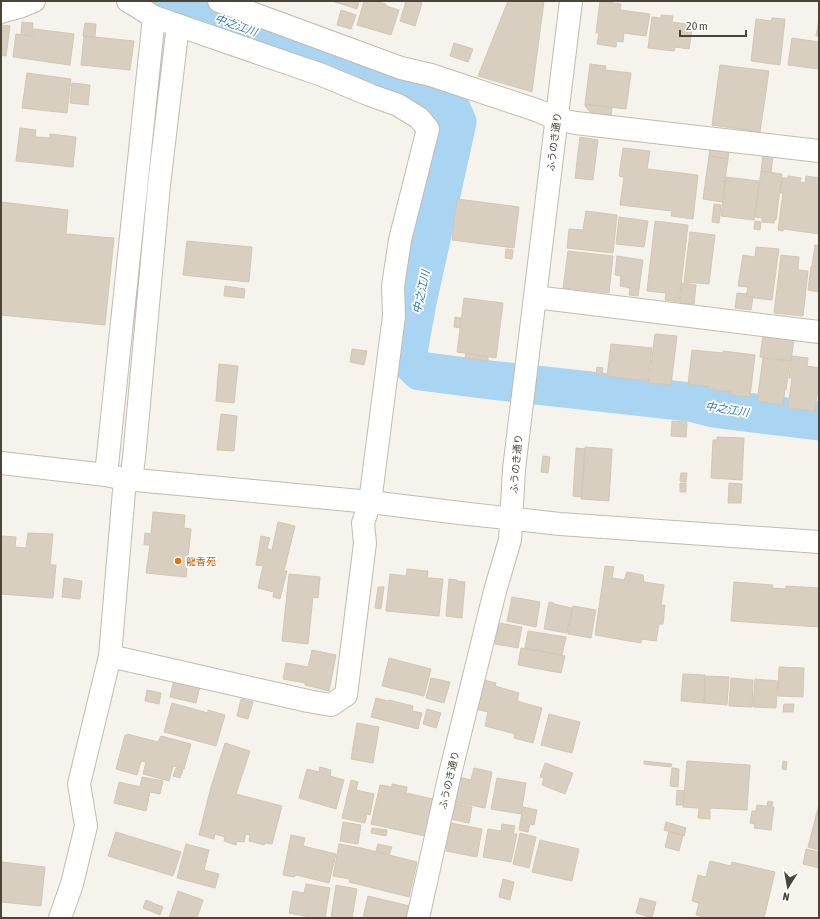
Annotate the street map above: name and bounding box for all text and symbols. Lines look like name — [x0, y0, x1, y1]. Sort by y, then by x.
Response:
water label: 中之江川 — [213, 12, 260, 39]
scale bar — [680, 12, 746, 38]
text: 20 m — [686, 19, 708, 33]
street label: ふうのき通り — [545, 112, 563, 172]
water label: 中之江川 — [411, 268, 432, 315]
water label: 中之江川 — [704, 400, 751, 419]
street label: ふうのき通り — [508, 434, 524, 494]
marker: 龍香苑 — [173, 556, 183, 566]
place label: 龍香苑 — [186, 556, 216, 567]
street label: ふうのき通り — [437, 750, 461, 810]
north arrow — [768, 867, 808, 907]
text: N — [782, 890, 790, 903]

